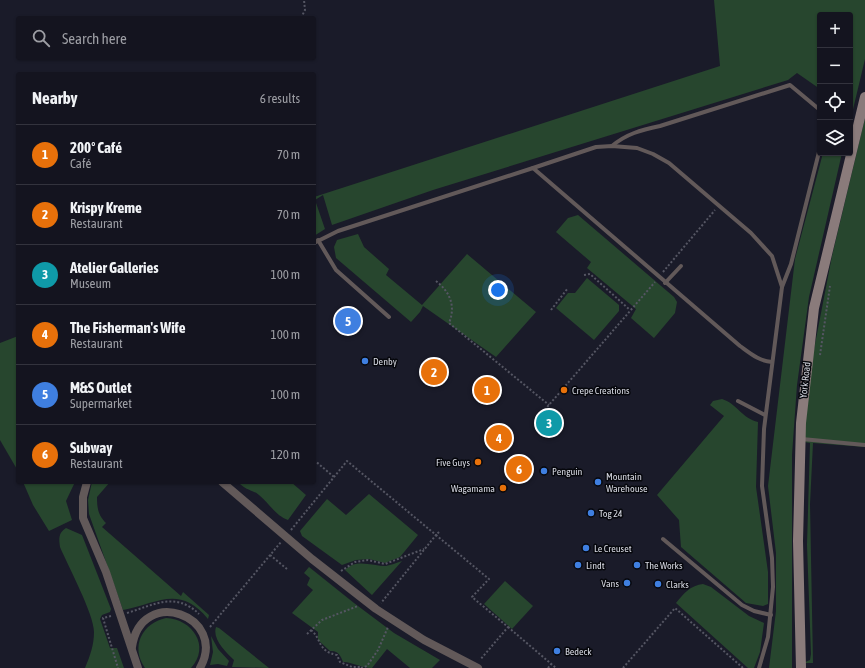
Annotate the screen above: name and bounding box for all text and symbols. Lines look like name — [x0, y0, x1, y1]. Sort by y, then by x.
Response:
map controls — [817, 12, 853, 156]
button: + — [817, 12, 853, 48]
search box — [16, 16, 316, 60]
icon: search — [30, 27, 52, 49]
text: Search here — [62, 30, 127, 47]
button: − — [817, 48, 853, 84]
button: locate — [817, 84, 853, 120]
text: Nearby — [32, 88, 78, 108]
text: 6 results — [260, 91, 300, 106]
button: layers — [817, 120, 853, 156]
text: 200° Café — [70, 139, 122, 156]
text: 1 — [42, 147, 48, 162]
text: 70 m — [277, 147, 300, 162]
text: Café — [70, 156, 91, 171]
text: Krispy Kreme — [70, 199, 142, 216]
text: 2 — [42, 207, 48, 222]
text: 70 m — [277, 207, 300, 222]
text: Restaurant — [70, 216, 123, 231]
text: Atelier Galleries — [70, 259, 159, 276]
text: 3 — [42, 267, 48, 282]
text: 100 m — [271, 267, 300, 282]
text: Museum — [70, 276, 111, 291]
your location — [488, 280, 508, 300]
pin: 5 — [335, 306, 361, 336]
text: The Fisherman's Wife — [70, 319, 186, 336]
text: 4 — [42, 327, 48, 342]
text: 100 m — [271, 327, 300, 342]
text: Restaurant — [70, 336, 123, 351]
marker: Denby — [360, 356, 370, 366]
place label: Denby — [373, 356, 397, 367]
pin: 2 — [421, 357, 447, 387]
street label: York Road — [798, 361, 812, 399]
pin: 1 — [474, 375, 500, 405]
text: M&S Outlet — [70, 379, 132, 396]
marker: Crepe Creations — [559, 385, 569, 395]
place label: Crepe Creations — [572, 385, 630, 396]
text: 5 — [42, 387, 48, 402]
text: 100 m — [271, 387, 300, 402]
text: Supermarket — [70, 396, 132, 411]
pin: 3 — [536, 408, 562, 438]
pin: 4 — [486, 423, 512, 453]
text: Subway — [70, 439, 112, 456]
text: 6 — [42, 447, 48, 462]
text: 120 m — [271, 447, 300, 462]
pin: 6 — [506, 454, 532, 484]
text: Restaurant — [70, 456, 123, 471]
place label: Five Guys — [436, 457, 470, 468]
marker: Five Guys — [473, 457, 483, 467]
marker: Penguin — [539, 466, 549, 476]
place label: Penguin — [552, 466, 583, 477]
place label: Mountain Warehouse — [606, 471, 648, 494]
marker: Mountain Warehouse — [593, 477, 603, 487]
place label: Wagamama — [451, 483, 495, 494]
marker: Wagamama — [498, 483, 508, 493]
marker: Tog 24 — [586, 508, 596, 518]
place label: Tog 24 — [599, 508, 623, 519]
marker: Le Creuset — [581, 543, 591, 553]
place label: Le Creuset — [594, 543, 632, 554]
marker: Lindt — [573, 560, 583, 570]
place label: Lindt — [586, 560, 605, 571]
marker: The Works — [632, 560, 642, 570]
place label: The Works — [645, 560, 683, 571]
place label: Vans — [601, 578, 619, 589]
marker: Vans — [622, 578, 632, 588]
marker: Clarks — [653, 579, 663, 589]
place label: Clarks — [666, 579, 689, 590]
marker: Bedeck — [552, 646, 562, 656]
place label: Bedeck — [565, 646, 592, 657]

